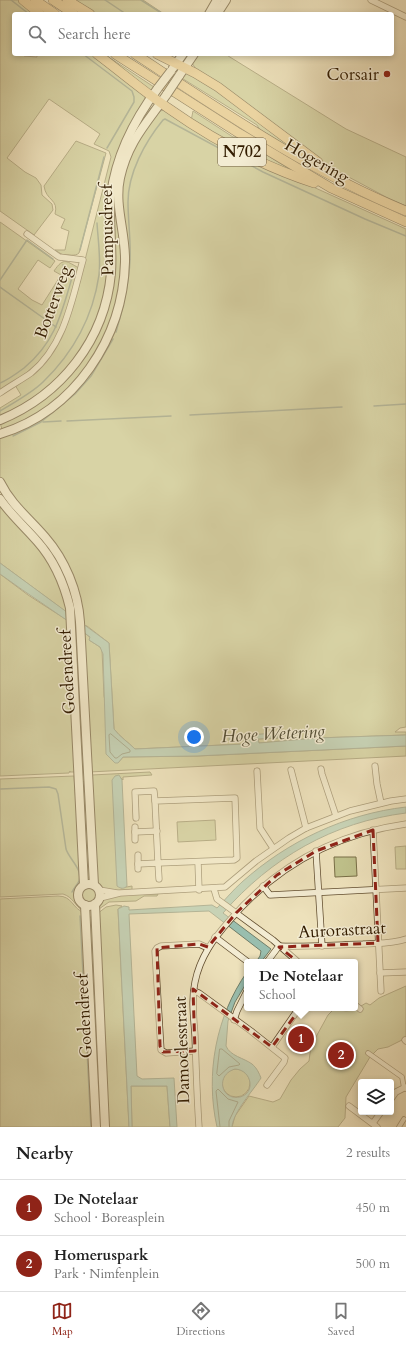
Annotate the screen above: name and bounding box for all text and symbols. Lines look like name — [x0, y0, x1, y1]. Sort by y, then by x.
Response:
search box — [12, 12, 394, 56]
icon: search — [26, 23, 48, 45]
text: Search here — [58, 24, 131, 44]
place label: Corsair — [327, 63, 380, 86]
marker: Corsair — [382, 69, 392, 79]
street label: Hogering — [281, 133, 354, 189]
road number: N702 — [218, 138, 266, 166]
street label: Pampusdreef — [95, 181, 119, 276]
street label: Botterweg — [29, 262, 77, 342]
street label: Godendreef — [53, 626, 81, 715]
water label: Hoge Wetering — [220, 719, 326, 749]
your location — [184, 727, 204, 747]
street label: Aurorastraat — [298, 916, 387, 944]
popup — [244, 959, 358, 1011]
text: De Notelaar — [259, 966, 343, 986]
street label: Godendreef — [70, 970, 98, 1059]
text: School — [259, 986, 296, 1004]
street label: Damoclesstraat — [169, 995, 195, 1104]
pin: 1 — [288, 1024, 314, 1054]
pin: 2 — [328, 1040, 354, 1070]
map controls — [358, 1079, 394, 1115]
button: layers — [358, 1079, 394, 1115]
text: Nearby — [16, 1142, 73, 1165]
text: 2 results — [346, 1144, 390, 1162]
text: De Notelaar — [54, 1189, 138, 1209]
text: 1 — [26, 1199, 32, 1217]
text: 450 m — [356, 1199, 390, 1217]
text: School · Boreasplein — [54, 1209, 165, 1227]
text: Homeruspark — [54, 1245, 148, 1265]
text: 2 — [26, 1255, 32, 1273]
text: 500 m — [356, 1255, 390, 1273]
text: Park · Nimfenplein — [54, 1265, 159, 1283]
tab: Map — [51, 1300, 73, 1339]
tab: Directions — [176, 1300, 225, 1339]
tab: Saved — [328, 1300, 355, 1339]

